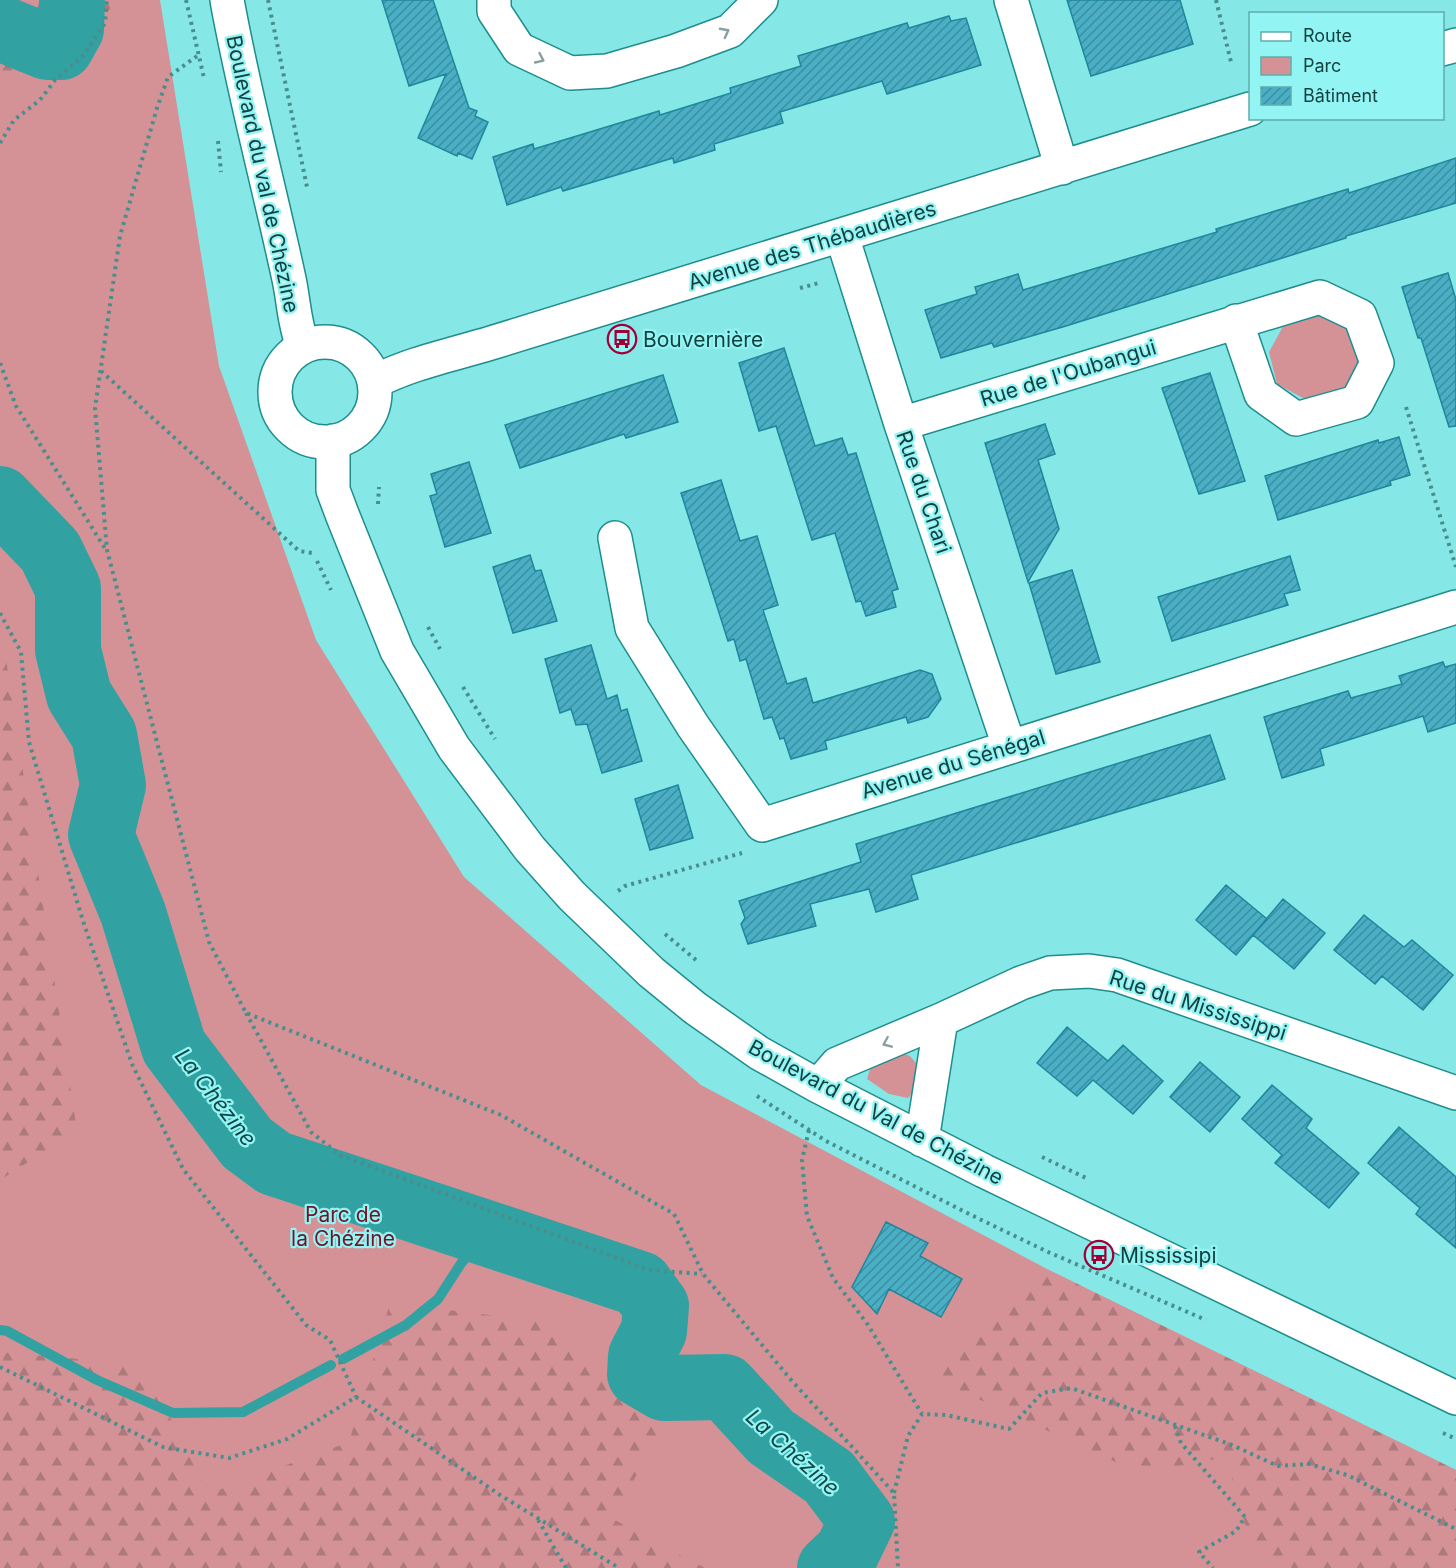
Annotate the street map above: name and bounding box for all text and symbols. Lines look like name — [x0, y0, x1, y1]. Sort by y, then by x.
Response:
legend — [1249, 12, 1444, 120]
text: Route — [1303, 25, 1352, 46]
one-way arrow — [719, 27, 730, 39]
street label: Boulevard du val de Chézine — [221, 33, 305, 315]
one-way arrow — [533, 52, 544, 64]
text: Parc — [1303, 55, 1341, 76]
text: Bâtiment — [1303, 85, 1378, 106]
street label: Avenue des Thébaudières — [685, 195, 939, 295]
bus stop icon: Bouvernière — [606, 323, 638, 355]
place label: Bouvernière — [643, 327, 763, 352]
street label: Rue de l'Oubangui — [977, 334, 1159, 412]
street label: Rue du Chari — [891, 427, 957, 557]
street label: Avenue du Sénégal — [858, 724, 1048, 804]
street label: Rue du Mississippi — [1106, 965, 1290, 1045]
street label: Boulevard du Val de Chézine — [744, 1034, 1008, 1190]
one-way arrow — [883, 1036, 894, 1048]
water label: La Chézine — [170, 1043, 262, 1151]
park label: Parc de la Chézine — [291, 1202, 395, 1251]
bus stop icon: Mississipi — [1083, 1239, 1115, 1271]
place label: Mississipi — [1120, 1243, 1217, 1268]
water label: La Chézine — [741, 1403, 845, 1501]

